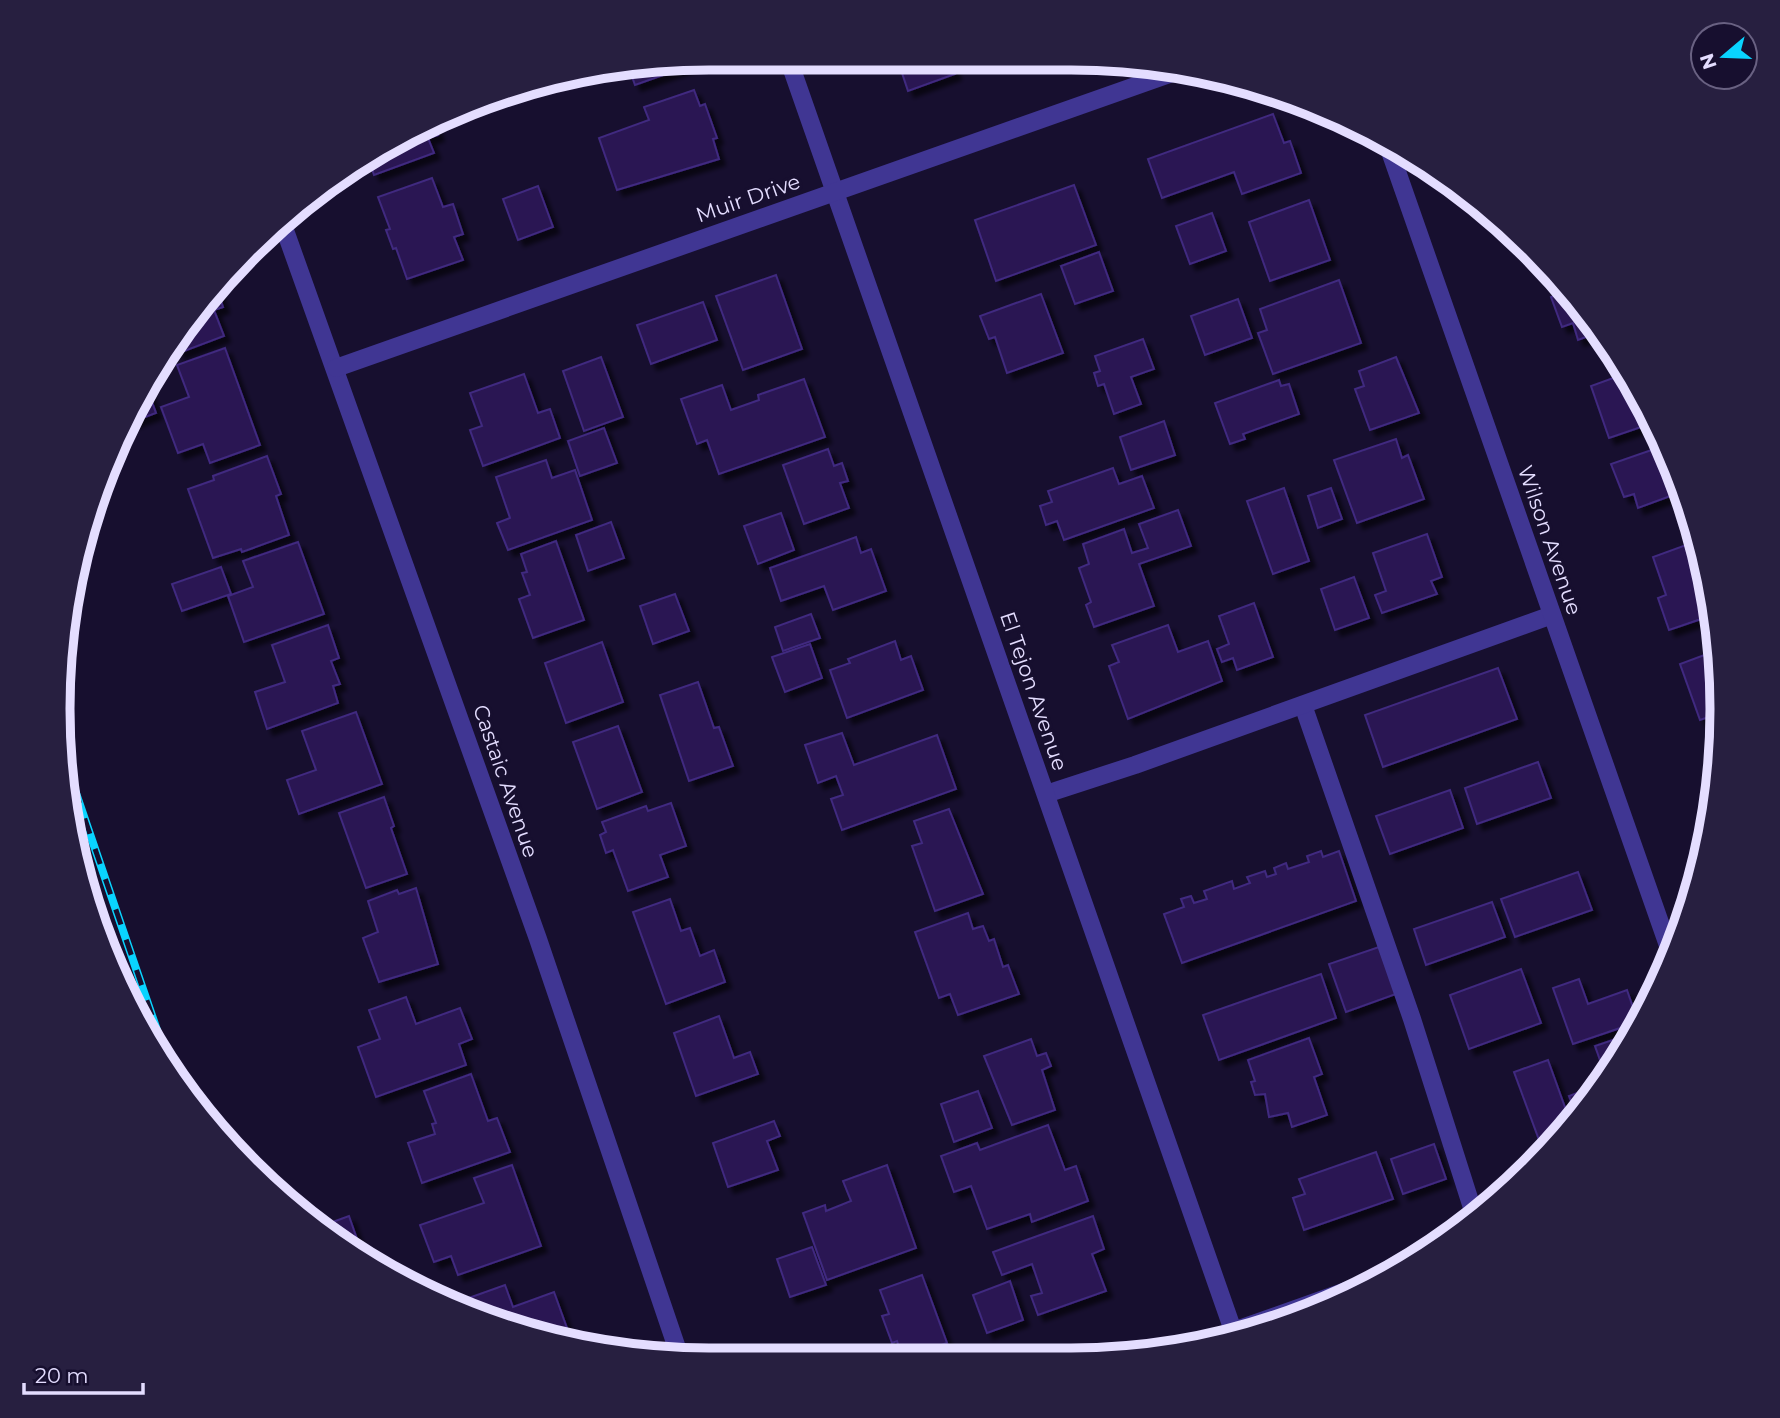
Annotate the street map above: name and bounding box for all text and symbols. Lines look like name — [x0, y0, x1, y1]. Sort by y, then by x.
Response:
north arrow — [1689, 21, 1759, 91]
text: N — [1695, 50, 1722, 72]
street label: Muir Drive — [693, 168, 803, 228]
street label: Wilson Avenue — [1513, 462, 1587, 618]
street label: El Tejon Avenue — [995, 608, 1073, 774]
street label: Castaic Avenue — [468, 701, 544, 861]
scale bar — [24, 1352, 144, 1396]
text: 20 m — [35, 1363, 89, 1388]

